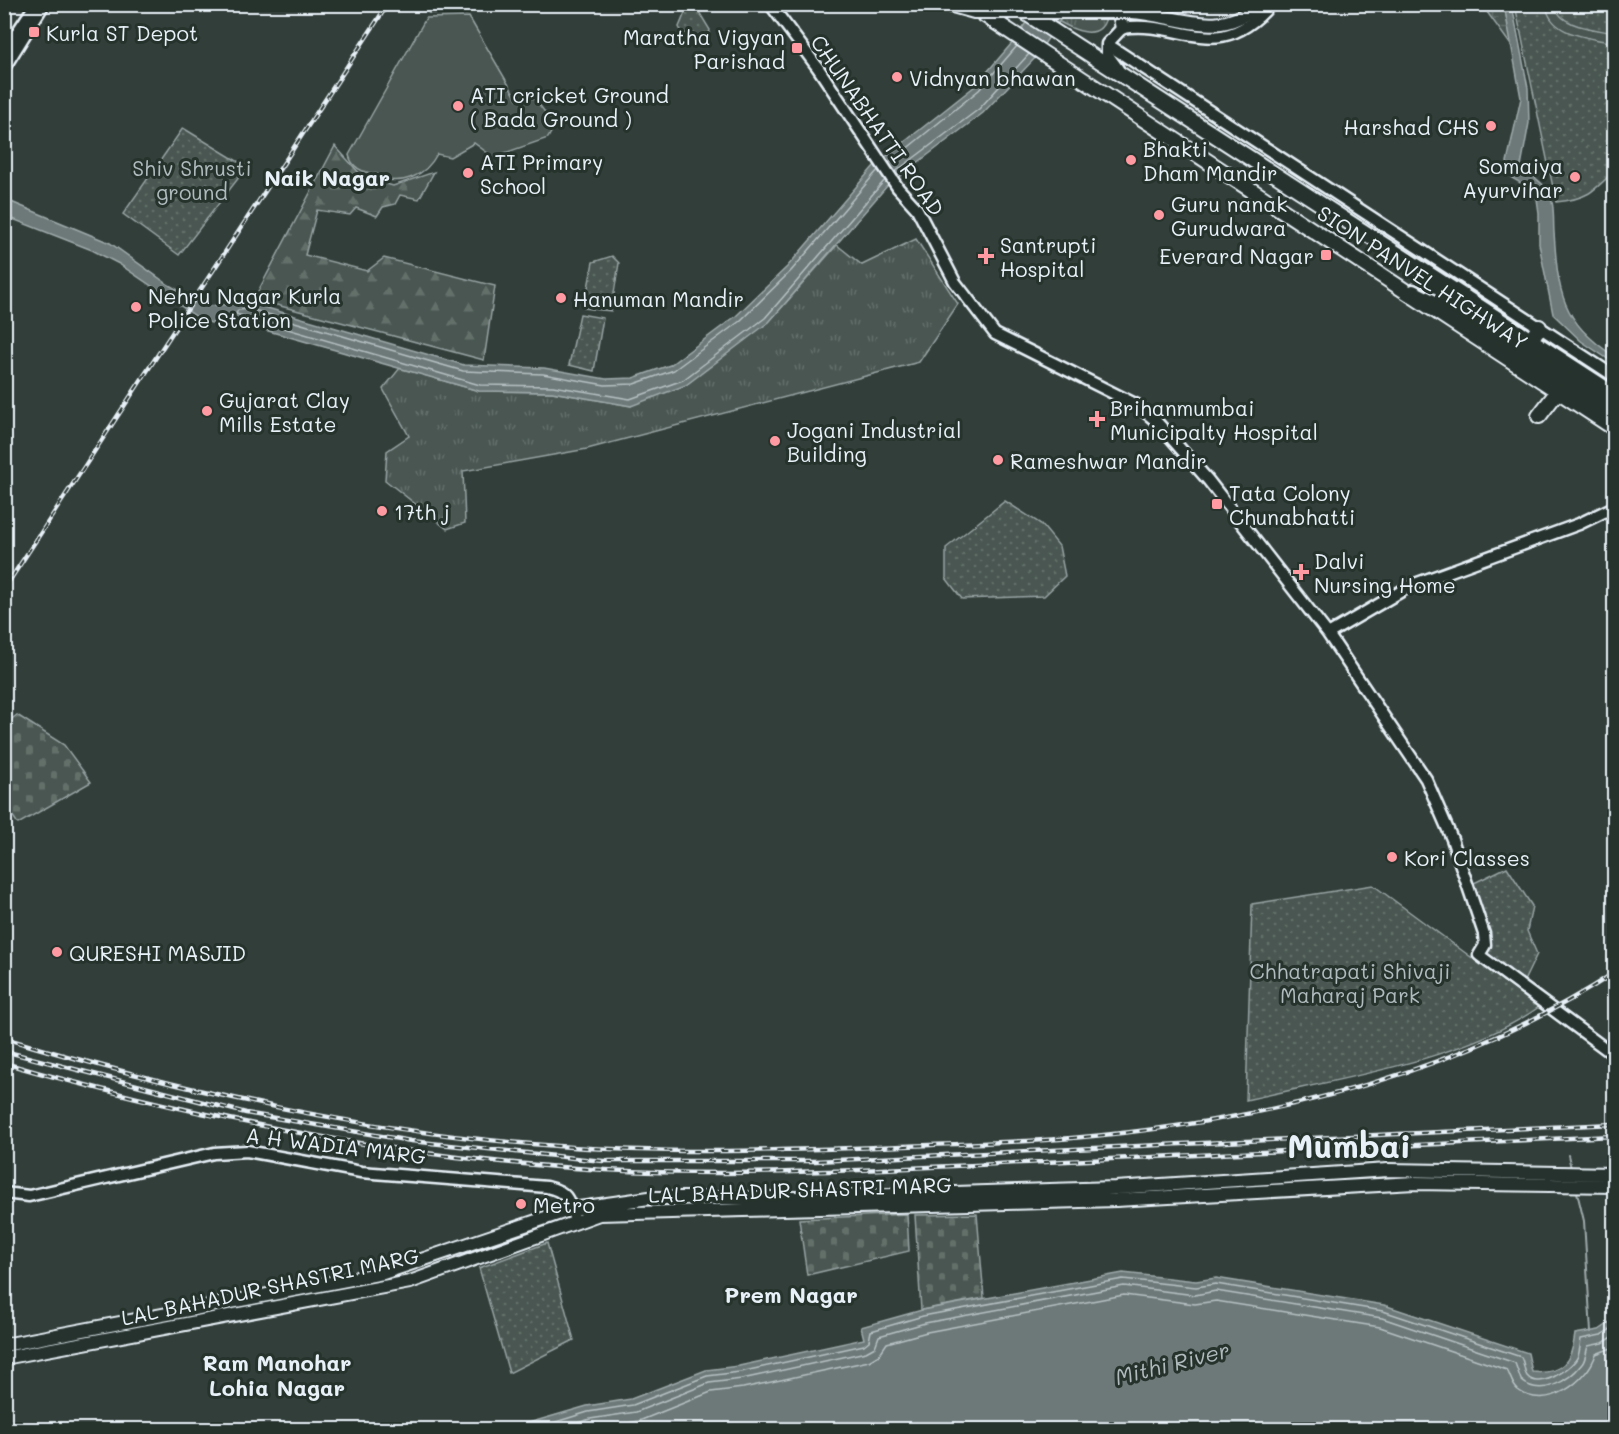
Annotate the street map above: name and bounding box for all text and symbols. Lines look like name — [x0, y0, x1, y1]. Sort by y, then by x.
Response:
place label: Kurla ST Depot — [46, 19, 198, 46]
place label: Maratha Vigyan Parishad — [623, 23, 785, 74]
marker: Kurla ST Depot — [27, 25, 41, 39]
street label: CHUNABHATTI ROAD — [805, 29, 951, 221]
marker: Maratha Vigyan Parishad — [790, 41, 804, 55]
place label: Vidnyan bhawan — [909, 64, 1076, 91]
marker: Vidnyan bhawan — [890, 70, 904, 84]
place label: ATI cricket Ground ( Bada Ground ) — [470, 81, 669, 132]
marker: ATI cricket Ground ( Bada Ground ) — [451, 99, 465, 113]
place label: Harshad CHS — [1343, 113, 1479, 140]
marker: Harshad CHS — [1484, 119, 1498, 133]
place label: Bhakti Dham Mandir — [1143, 135, 1278, 186]
place label: ATI Primary School — [480, 148, 603, 199]
place label: Somaiya Ayurvihar — [1462, 152, 1563, 203]
marker: Bhakti Dham Mandir — [1124, 153, 1138, 167]
park label: Shiv Shrusti ground — [132, 154, 252, 205]
district label: Naik Nagar — [264, 163, 390, 192]
marker: ATI Primary School — [461, 166, 475, 180]
marker: Somaiya Ayurvihar — [1568, 170, 1582, 184]
place label: Guru nanak Gurudwara — [1171, 190, 1287, 241]
street label: SION PANVEL HIGHWAY — [1313, 199, 1533, 355]
marker: Guru nanak Gurudwara — [1152, 208, 1166, 222]
place label: Santrupti Hospital — [1000, 231, 1096, 282]
place label: Everard Nagar — [1159, 242, 1314, 269]
marker: Santrupti Hospital — [977, 247, 995, 265]
marker: Everard Nagar — [1319, 248, 1333, 262]
place label: Nehru Nagar Kurla Police Station — [148, 282, 341, 333]
place label: Hanuman Mandir — [573, 285, 744, 312]
marker: Hanuman Mandir — [554, 291, 568, 305]
marker: Nehru Nagar Kurla Police Station — [129, 300, 143, 314]
place label: Gujarat Clay Mills Estate — [219, 386, 350, 437]
place label: Brihanmumbai Municipalty Hospital — [1110, 394, 1318, 445]
marker: Gujarat Clay Mills Estate — [200, 404, 214, 418]
marker: Brihanmumbai Municipalty Hospital — [1088, 410, 1106, 428]
place label: Jogani Industrial Building — [787, 416, 961, 467]
marker: Jogani Industrial Building — [768, 434, 782, 448]
place label: Rameshwar Mandir — [1010, 447, 1207, 474]
marker: Rameshwar Mandir — [991, 453, 1005, 467]
place label: Tata Colony Chunabhatti — [1229, 479, 1355, 530]
marker: Tata Colony Chunabhatti — [1210, 497, 1224, 511]
place label: 17th j — [394, 498, 450, 525]
marker: 17th j — [375, 504, 389, 518]
place label: Dalvi Nursing Home — [1314, 547, 1456, 598]
marker: Dalvi Nursing Home — [1292, 563, 1310, 581]
place label: Kori Classes — [1404, 844, 1530, 871]
marker: Kori Classes — [1385, 850, 1399, 864]
place label: QURESHI MASJID — [69, 939, 246, 966]
marker: QURESHI MASJID — [50, 945, 64, 959]
park label: Chhatrapati Shivaji Maharaj Park — [1250, 957, 1450, 1008]
street label: A H WADIA MARG — [244, 1121, 428, 1169]
district label: Mumbai — [1287, 1123, 1411, 1166]
street label: LAL BAHADUR SHASTRI MARG — [648, 1170, 952, 1208]
place label: Metro — [533, 1191, 595, 1218]
marker: Metro — [514, 1197, 528, 1211]
street label: LAL BAHADUR SHASTRI MARG — [119, 1241, 421, 1331]
district label: Prem Nagar — [724, 1280, 858, 1309]
water label: Mithi River — [1112, 1335, 1232, 1391]
district label: Ram Manohar Lohia Nagar — [202, 1348, 352, 1402]

